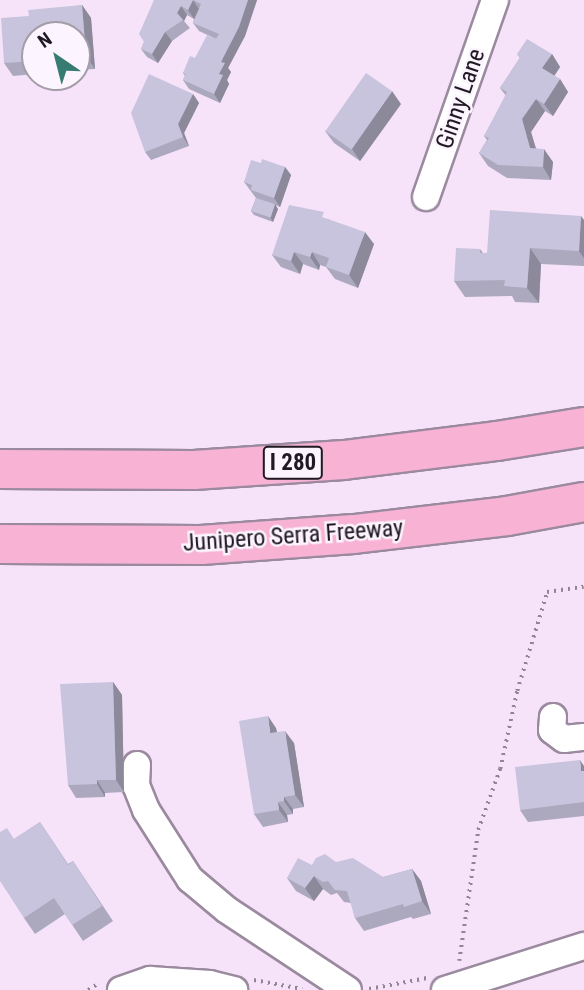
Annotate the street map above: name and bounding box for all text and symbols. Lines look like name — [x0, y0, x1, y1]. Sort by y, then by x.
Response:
north arrow — [21, 21, 91, 91]
text: N — [33, 27, 56, 53]
street label: Ginny Lane — [430, 45, 492, 153]
road number: I 280 — [262, 444, 324, 482]
street label: Junipero Serra Freeway — [182, 514, 404, 558]

